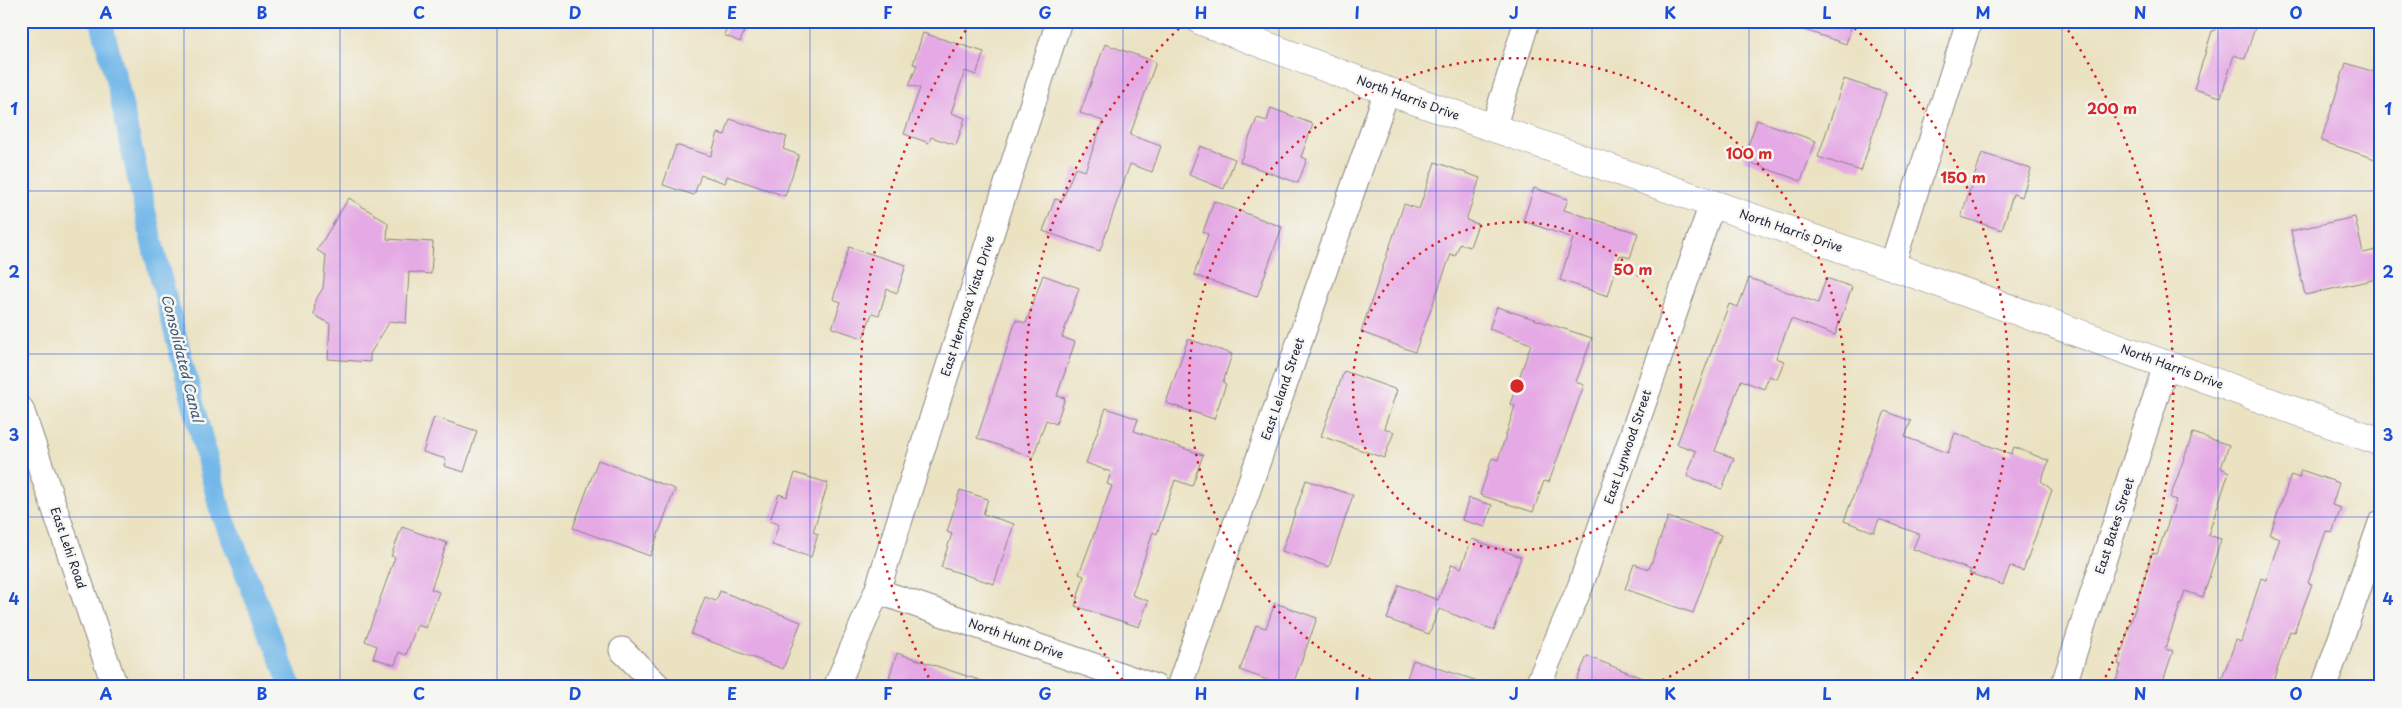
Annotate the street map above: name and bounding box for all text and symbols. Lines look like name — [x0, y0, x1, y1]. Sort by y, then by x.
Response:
text: A — [100, 0, 113, 24]
text: B — [257, 0, 268, 24]
text: C — [413, 0, 425, 24]
text: D — [569, 0, 581, 24]
text: E — [727, 0, 737, 24]
text: F — [883, 0, 893, 24]
text: G — [1038, 0, 1052, 24]
text: H — [1195, 0, 1207, 24]
text: I — [1354, 0, 1360, 24]
text: J — [1509, 0, 1519, 24]
text: K — [1664, 0, 1676, 24]
text: L — [1822, 0, 1832, 24]
text: M — [1975, 0, 1991, 24]
text: N — [2134, 0, 2146, 24]
text: O — [2290, 0, 2303, 24]
street label: North Harris Drive — [1354, 70, 1462, 124]
text: 1 — [10, 96, 18, 120]
text: 200 m — [2087, 96, 2137, 119]
text: 1 — [2384, 96, 2392, 120]
text: 100 m — [1726, 141, 1772, 164]
text: 150 m — [1940, 165, 1986, 188]
street label: North Harris Drive — [1737, 204, 1845, 256]
street label: East Hermosa Vista Drive — [936, 233, 998, 378]
text: 50 m — [1614, 257, 1652, 280]
text: 2 — [8, 259, 20, 283]
text: 2 — [2382, 259, 2394, 283]
water label: Consolidated Canal — [156, 292, 209, 426]
street label: East Leland Street — [1256, 335, 1308, 442]
street label: North Harris Drive — [2118, 339, 2226, 393]
centre of rings — [1508, 377, 1526, 395]
street label: East Lynwood Street — [1599, 387, 1655, 506]
text: 3 — [9, 422, 19, 446]
text: 3 — [2383, 422, 2393, 446]
street label: East Bates Street — [2090, 475, 2138, 576]
street label: East Lehi Road — [47, 504, 91, 591]
text: 4 — [9, 586, 20, 610]
text: 4 — [2383, 586, 2394, 610]
street label: North Hunt Drive — [966, 613, 1066, 663]
text: A — [100, 681, 113, 705]
text: B — [257, 681, 268, 705]
text: C — [413, 681, 425, 705]
text: D — [569, 681, 581, 705]
text: E — [727, 681, 737, 705]
text: F — [883, 681, 893, 705]
text: G — [1038, 681, 1052, 705]
text: H — [1195, 681, 1207, 705]
text: I — [1354, 681, 1360, 705]
text: J — [1509, 681, 1519, 705]
text: K — [1664, 681, 1676, 705]
text: L — [1822, 681, 1832, 705]
text: M — [1975, 681, 1991, 705]
text: N — [2134, 681, 2146, 705]
text: O — [2290, 681, 2303, 705]

